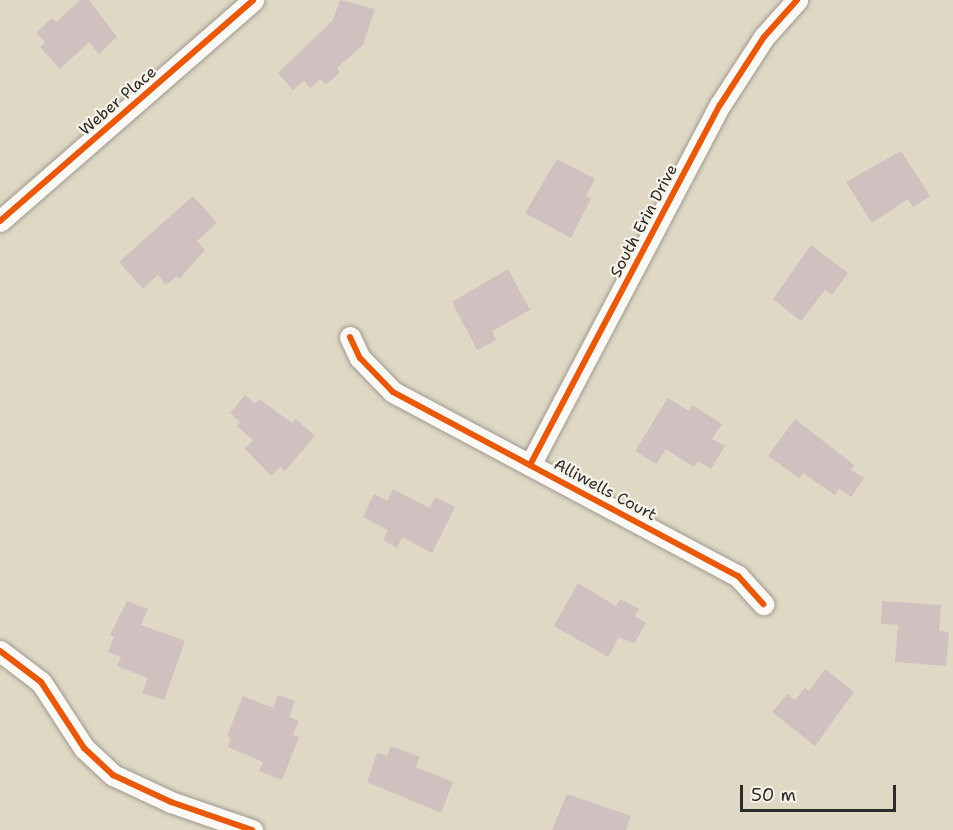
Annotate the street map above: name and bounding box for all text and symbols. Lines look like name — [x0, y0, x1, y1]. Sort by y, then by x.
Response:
street label: Weber Place — [76, 62, 160, 140]
street label: South Erin Drive — [606, 161, 682, 281]
street label: Alliwells Court — [550, 455, 660, 525]
scale bar — [743, 773, 899, 811]
text: 50 m — [751, 783, 796, 807]

